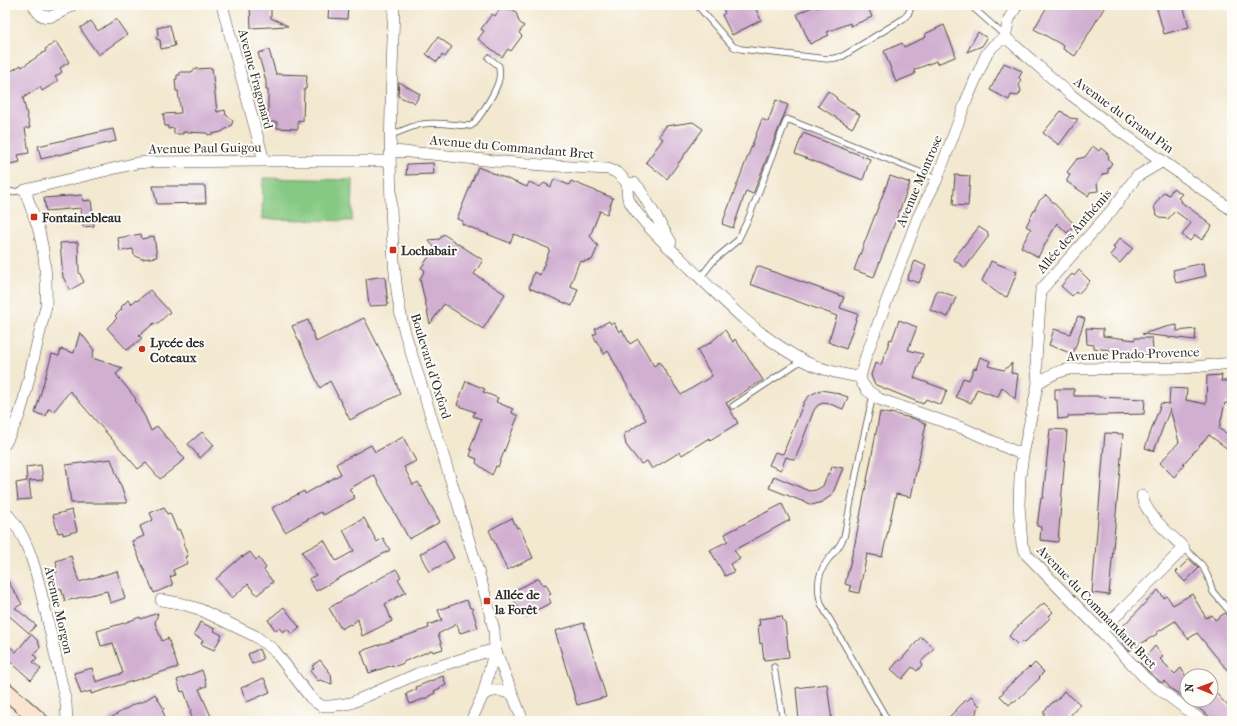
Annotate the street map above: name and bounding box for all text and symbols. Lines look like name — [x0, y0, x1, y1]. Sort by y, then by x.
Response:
street label: Avenue Fragonard — [235, 26, 277, 131]
street label: Avenue du Grand Pin — [1071, 73, 1177, 156]
street label: Avenue du Commandant Bret — [428, 132, 595, 162]
street label: Avenue Montrose — [892, 132, 945, 230]
street label: Avenue Paul Guigou — [147, 140, 262, 157]
street label: Allée des Anthémis — [1033, 186, 1115, 277]
place label: Fontainebleau — [41, 210, 122, 225]
marker: Fontainebleau — [29, 212, 39, 222]
place label: Lochabair — [401, 243, 457, 258]
marker: Lochabair — [388, 245, 398, 255]
street label: Boulevard d'Oxford — [408, 311, 454, 422]
place label: Lycée des Coteaux — [150, 335, 204, 365]
marker: Lycée des Coteaux — [137, 344, 147, 354]
street label: Avenue Prado-Provence — [1065, 344, 1200, 364]
street label: Avenue du Commandant Bret — [1034, 542, 1160, 672]
street label: Avenue Morgon — [41, 564, 76, 656]
place label: Allée de la Forêt — [494, 587, 540, 617]
marker: Allée de la Forêt — [482, 596, 492, 606]
north arrow — [1179, 668, 1219, 708]
text: N — [1183, 683, 1196, 692]

